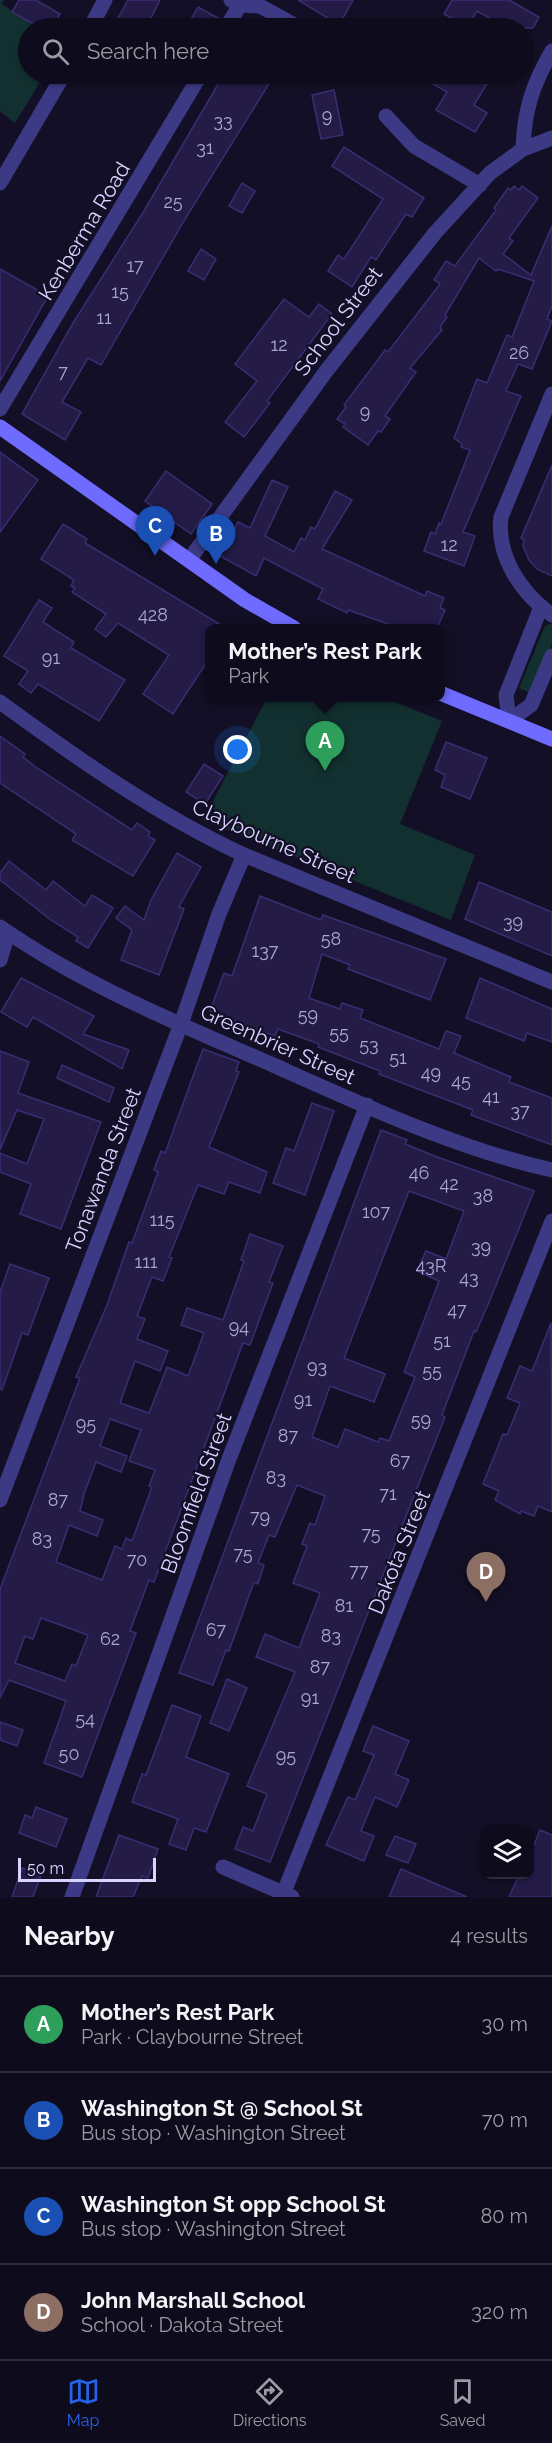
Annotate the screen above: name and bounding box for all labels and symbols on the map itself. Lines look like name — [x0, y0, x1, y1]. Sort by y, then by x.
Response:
house number: 9 — [322, 105, 332, 126]
house number: 33 — [213, 110, 233, 131]
house number: 31 — [196, 137, 214, 158]
street label: Kenberma Road — [33, 157, 135, 305]
house number: 25 — [163, 191, 183, 212]
house number: 17 — [126, 255, 144, 276]
street label: School Street — [289, 261, 387, 381]
house number: 15 — [111, 281, 129, 302]
house number: 11 — [96, 307, 112, 328]
house number: 12 — [270, 334, 288, 355]
house number: 26 — [509, 342, 529, 363]
house number: 7 — [58, 361, 68, 382]
house number: 9 — [360, 401, 370, 422]
pin: C — [136, 506, 174, 556]
pin: B — [196, 514, 236, 564]
house number: 12 — [440, 534, 458, 555]
house number: 428 — [138, 604, 168, 625]
house number: 91 — [42, 647, 60, 668]
pin: A — [306, 722, 344, 771]
your location — [223, 735, 252, 764]
street label: Claybourne Street — [188, 794, 360, 888]
house number: 39 — [503, 911, 523, 932]
house number: 58 — [321, 928, 341, 949]
house number: 137 — [252, 940, 279, 961]
street label: Greenbrier Street — [197, 999, 359, 1089]
house number: 59 — [298, 1004, 318, 1025]
house number: 55 — [329, 1022, 349, 1043]
house number: 53 — [359, 1034, 379, 1055]
house number: 51 — [389, 1047, 407, 1068]
house number: 49 — [421, 1062, 441, 1083]
house number: 45 — [451, 1070, 471, 1091]
street label: Tonawanda Street — [60, 1084, 146, 1256]
house number: 41 — [482, 1086, 500, 1107]
house number: 37 — [510, 1100, 530, 1121]
house number: 46 — [409, 1162, 429, 1183]
house number: 42 — [439, 1173, 459, 1194]
house number: 38 — [473, 1185, 493, 1206]
house number: 107 — [362, 1201, 390, 1222]
house number: 115 — [149, 1209, 175, 1230]
house number: 39 — [471, 1236, 491, 1257]
house number: 111 — [134, 1251, 158, 1272]
house number: 43R — [415, 1255, 447, 1276]
house number: 43 — [459, 1267, 479, 1288]
house number: 47 — [447, 1299, 467, 1320]
house number: 94 — [229, 1316, 249, 1337]
house number: 51 — [433, 1330, 451, 1351]
house number: 93 — [307, 1356, 327, 1377]
house number: 55 — [422, 1360, 442, 1381]
house number: 91 — [294, 1389, 312, 1410]
street label: Bloomfield Street — [155, 1409, 237, 1577]
house number: 59 — [411, 1409, 431, 1430]
house number: 95 — [76, 1413, 96, 1434]
house number: 87 — [278, 1425, 299, 1446]
house number: 67 — [390, 1450, 411, 1471]
house number: 83 — [266, 1467, 286, 1488]
house number: 71 — [379, 1483, 397, 1504]
street label: Dakota Street — [363, 1486, 435, 1618]
house number: 87 — [48, 1489, 69, 1510]
house number: 79 — [250, 1506, 270, 1527]
house number: 75 — [361, 1523, 381, 1544]
house number: 83 — [32, 1528, 52, 1549]
house number: 75 — [233, 1543, 253, 1564]
house number: 70 — [127, 1549, 147, 1570]
pin: D — [466, 1552, 506, 1602]
house number: 77 — [349, 1560, 369, 1581]
house number: 81 — [335, 1595, 353, 1616]
house number: 67 — [206, 1619, 227, 1640]
house number: 83 — [321, 1625, 341, 1646]
house number: 62 — [100, 1628, 120, 1649]
house number: 87 — [310, 1656, 331, 1677]
house number: 91 — [301, 1687, 319, 1708]
house number: 54 — [75, 1708, 95, 1729]
house number: 50 — [59, 1743, 79, 1764]
house number: 95 — [276, 1745, 296, 1766]
scale bar — [18, 1855, 156, 1882]

